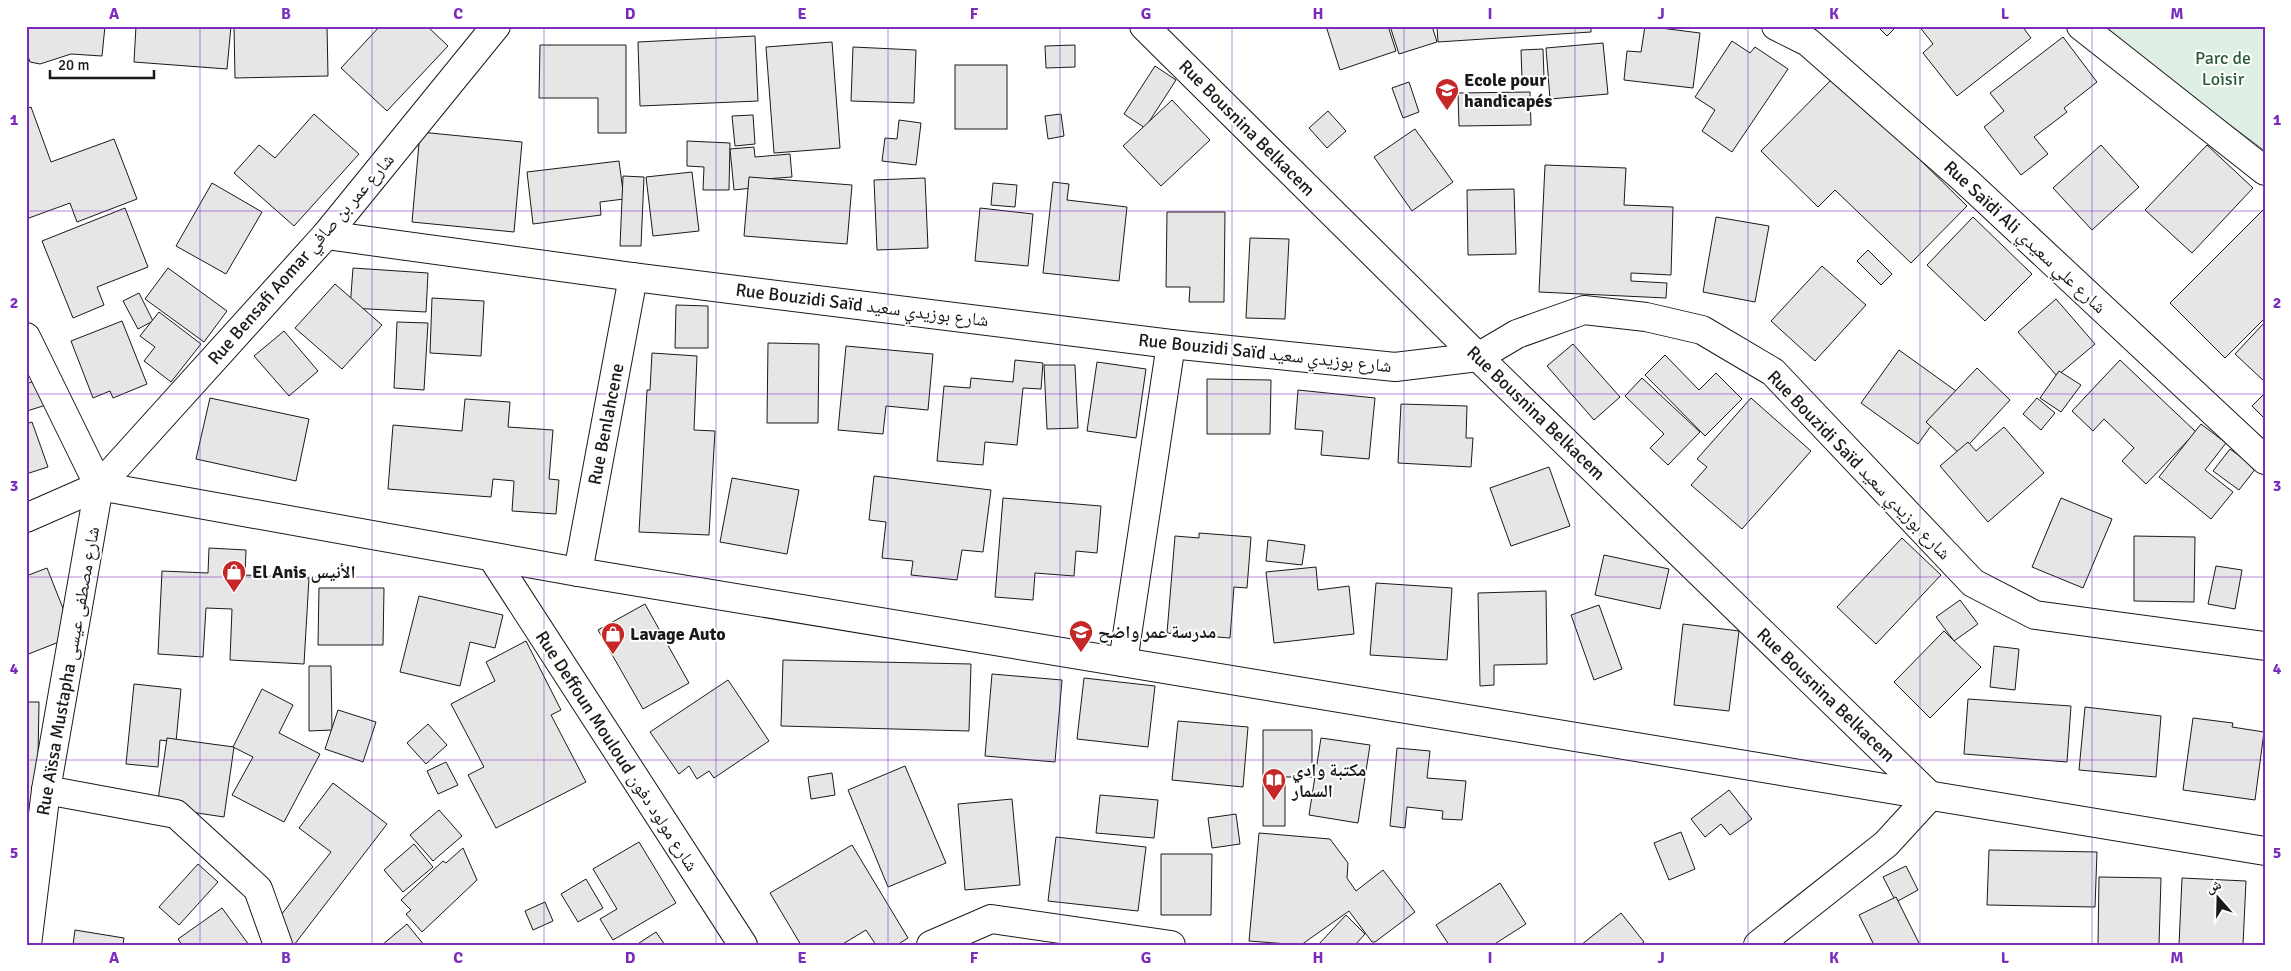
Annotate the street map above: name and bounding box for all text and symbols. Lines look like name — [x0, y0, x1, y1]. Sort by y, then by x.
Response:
text: A — [109, 4, 120, 24]
text: B — [281, 4, 291, 24]
text: C — [453, 4, 463, 24]
text: D — [625, 4, 636, 24]
text: E — [797, 4, 807, 24]
text: F — [970, 4, 979, 24]
text: G — [1141, 4, 1151, 24]
text: H — [1313, 4, 1323, 24]
text: I — [1487, 4, 1493, 24]
text: J — [1657, 4, 1665, 24]
text: K — [1829, 4, 1839, 24]
text: L — [2001, 4, 2010, 24]
text: M — [2170, 4, 2184, 24]
park label: Parc de Loisir — [2195, 47, 2251, 90]
scale bar — [50, 48, 154, 80]
street label: Rue Bousnina Belkacem — [1174, 55, 1320, 201]
text: 20 m — [58, 56, 89, 74]
place label: Ecole pour handicapés — [1464, 69, 1552, 112]
school or university icon: Ecole pour handicapés — [1434, 77, 1460, 111]
text: 1 — [10, 110, 19, 130]
text: 1 — [2273, 110, 2282, 130]
street label: Rue Bensafi Aomar شارع عمر بن صافي — [203, 149, 401, 371]
street label: Rue Saïdi Ali شارع علي سعيدي — [1937, 156, 2111, 321]
street label: Rue Bouzidi Saïd شارع بوزيدي سعيد — [734, 279, 990, 335]
text: 2 — [10, 293, 18, 313]
text: 2 — [2273, 293, 2281, 313]
street label: Rue Bouzidi Saïd شارع بوزيدي سعيد — [1137, 329, 1393, 381]
street label: Rue Bousnina Belkacem — [1462, 341, 1610, 485]
street label: Rue Benlahcene — [583, 361, 629, 487]
street label: Rue Bouzidi Saïd شارع بوزيدي سعيد — [1760, 366, 1955, 567]
text: 3 — [10, 476, 18, 496]
text: 3 — [2273, 476, 2281, 496]
street label: Rue Aïssa Mustapha شارع مصطفى عيسى — [32, 525, 104, 817]
shop icon: El Anis الأنيس — [221, 559, 247, 593]
place label: El Anis الأنيس — [252, 561, 356, 583]
school or university icon: مدرسة عمر واضح — [1068, 619, 1094, 653]
shop icon: Lavage Auto — [600, 621, 626, 655]
place label: مدرسة عمر واضح — [1098, 621, 1216, 644]
place label: Lavage Auto — [630, 623, 726, 645]
street label: Rue Bousnina Belkacem — [1752, 623, 1900, 767]
street label: Rue Deffoun Mouloud شارع مولود دفون — [531, 627, 703, 875]
text: 4 — [10, 659, 19, 679]
text: 4 — [2273, 659, 2282, 679]
place label: مكتبة وادي السمار — [1291, 759, 1366, 802]
library icon: مكتبة وادي السمار — [1261, 767, 1287, 801]
text: 5 — [10, 843, 18, 863]
text: 5 — [2273, 843, 2281, 863]
north arrow — [2194, 874, 2244, 924]
text: ش — [2204, 876, 2224, 897]
text: A — [109, 948, 120, 968]
text: B — [281, 948, 291, 968]
text: C — [453, 948, 463, 968]
text: D — [625, 948, 636, 968]
text: E — [797, 948, 807, 968]
text: F — [970, 948, 979, 968]
text: G — [1141, 948, 1151, 968]
text: H — [1313, 948, 1323, 968]
text: I — [1487, 948, 1493, 968]
text: J — [1657, 948, 1665, 968]
text: K — [1829, 948, 1839, 968]
text: L — [2001, 948, 2010, 968]
text: M — [2170, 948, 2184, 968]

